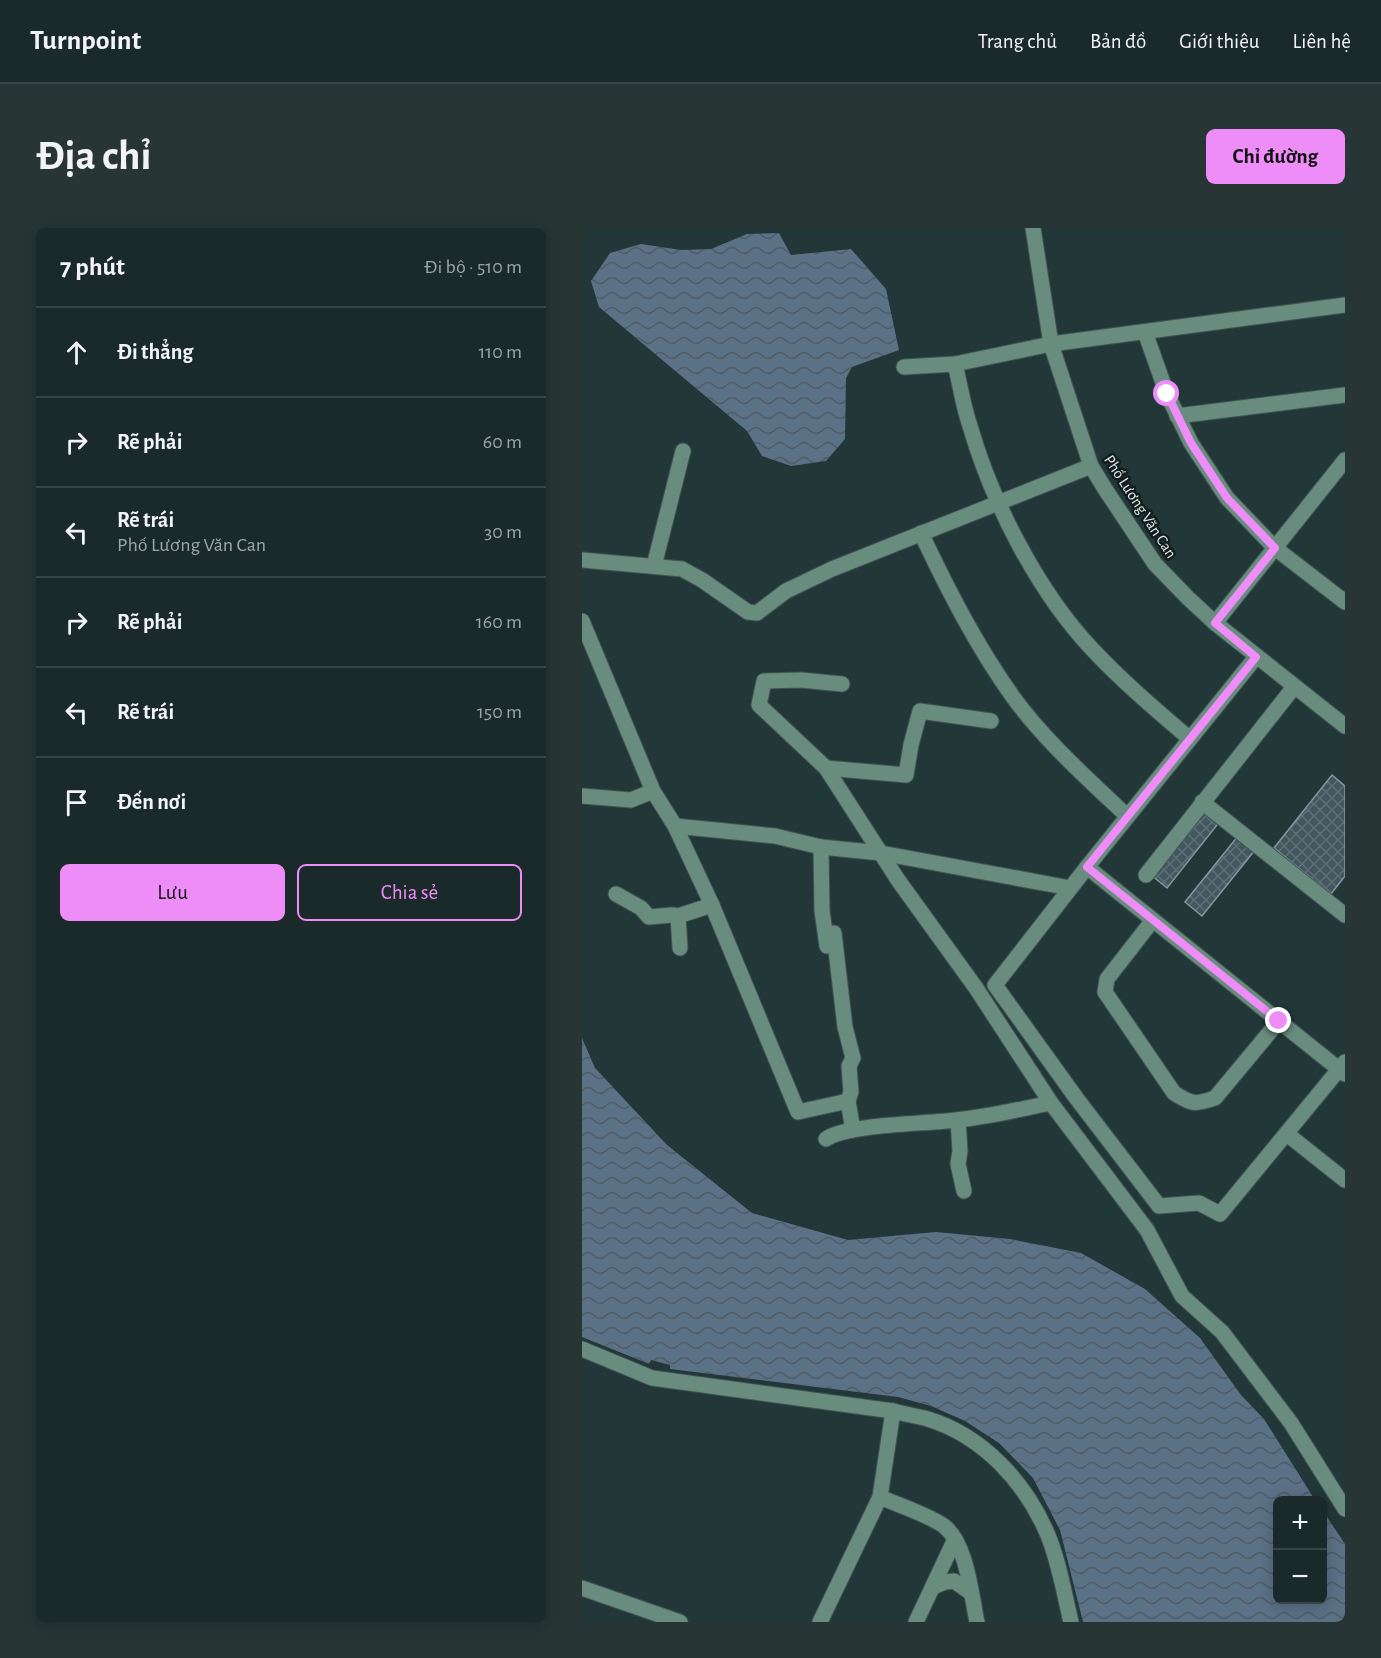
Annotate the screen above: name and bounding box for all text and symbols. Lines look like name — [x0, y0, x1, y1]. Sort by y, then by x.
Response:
text: Turnpoint — [30, 27, 141, 55]
text: Trang chủ — [978, 31, 1057, 52]
text: Bản đồ — [1090, 31, 1146, 52]
text: Giới thiệu — [1179, 31, 1260, 52]
text: Liên hệ — [1293, 31, 1351, 52]
button: Chỉ đường — [1206, 129, 1345, 184]
text: Địa chỉ — [36, 135, 151, 177]
text: 7 phút — [60, 254, 125, 280]
text: Đi bộ · 510 m — [424, 257, 522, 277]
icon: ahead — [60, 336, 93, 369]
text: Đi thẳng — [117, 341, 193, 363]
text: 110 m — [478, 342, 522, 362]
route start — [1153, 380, 1179, 406]
icon: right — [60, 426, 93, 459]
text: Rẽ phải — [117, 431, 182, 453]
text: 60 m — [483, 432, 522, 452]
street label: Phố Lương Văn Can — [1101, 452, 1179, 561]
text: Rẽ trái — [117, 509, 174, 531]
icon: left — [60, 516, 93, 549]
text: 30 m — [484, 522, 522, 542]
text: Phố Lương Văn Can — [117, 535, 266, 555]
icon: right — [60, 606, 93, 639]
text: Rẽ phải — [117, 611, 182, 633]
text: 160 m — [476, 612, 522, 632]
icon: left — [60, 696, 93, 729]
text: Rẽ trái — [117, 701, 174, 723]
text: 150 m — [477, 702, 522, 722]
icon: arrive — [60, 786, 93, 819]
text: Đến nơi — [117, 791, 186, 813]
button: Lưu — [60, 864, 285, 921]
button: Chia sẻ — [297, 864, 522, 921]
route end — [1265, 1007, 1291, 1033]
map controls — [1273, 1496, 1327, 1604]
button: + — [1273, 1496, 1327, 1550]
button: − — [1273, 1550, 1327, 1604]

